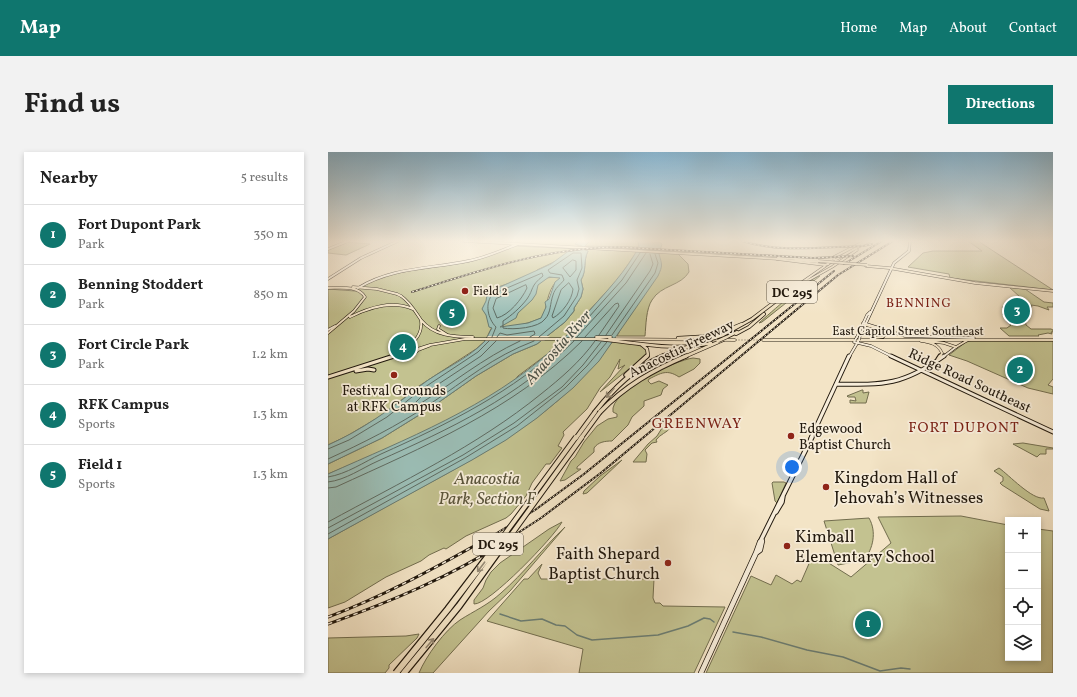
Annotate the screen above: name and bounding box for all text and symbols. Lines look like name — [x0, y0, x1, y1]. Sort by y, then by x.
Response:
text: Map — [20, 15, 61, 41]
text: Home — [840, 19, 877, 38]
text: Map — [899, 19, 927, 38]
text: About — [949, 19, 987, 38]
text: Contact — [1009, 19, 1057, 38]
text: Find us — [24, 85, 120, 124]
button: Directions — [948, 85, 1053, 124]
text: Nearby — [40, 167, 98, 190]
text: 5 results — [241, 169, 288, 187]
text: Fort Dupont Park — [78, 215, 201, 236]
text: 1 — [50, 226, 56, 244]
text: 350 m — [253, 226, 288, 244]
text: Park — [78, 236, 105, 254]
text: Benning Stoddert — [78, 275, 203, 296]
road number: DC 295 — [767, 281, 817, 303]
place label: Field 2 — [473, 284, 508, 300]
text: 2 — [50, 286, 56, 304]
text: 850 m — [254, 286, 288, 304]
marker: Field 2 — [460, 286, 470, 296]
district label: BENNING — [886, 295, 952, 313]
text: Park — [78, 296, 105, 314]
pin: 3 — [1004, 296, 1030, 326]
pin: 5 — [439, 298, 465, 328]
water label: Anacostia River — [520, 306, 597, 390]
street label: Anacostia Freeway — [626, 315, 738, 383]
street label: East Capitol Street Southeast — [832, 324, 984, 340]
pin: 4 — [390, 332, 416, 362]
text: Fort Circle Park — [78, 335, 189, 356]
street label: Ridge Road Southeast — [905, 345, 1034, 418]
text: 3 — [50, 346, 56, 364]
text: 1.2 km — [252, 346, 288, 364]
pin: 2 — [1007, 355, 1033, 385]
text: Park — [78, 356, 105, 374]
marker: Festival Grounds at RFK Campus — [389, 370, 399, 380]
place label: Festival Grounds at RFK Campus — [342, 382, 446, 417]
one-way arrow — [605, 388, 615, 398]
text: RFK Campus — [78, 395, 169, 416]
text: 4 — [49, 406, 57, 424]
text: 1.3 km — [253, 406, 288, 424]
district label: GREENWAY — [652, 414, 742, 435]
text: Sports — [78, 416, 115, 434]
district label: FORT DUPONT — [908, 418, 1020, 439]
place label: Edgewood Baptist Church — [799, 420, 891, 455]
marker: Edgewood Baptist Church — [786, 431, 796, 441]
text: Field 1 — [78, 455, 122, 476]
your location — [782, 457, 802, 477]
text: 5 — [50, 466, 56, 484]
text: 1.3 km — [253, 466, 288, 484]
place label: Kingdom Hall of Jehovah’s Witnesses — [834, 467, 983, 510]
park label: Anacostia Park, Section F — [439, 468, 536, 511]
text: Sports — [78, 476, 115, 494]
marker: Kingdom Hall of Jehovah’s Witnesses — [821, 482, 831, 492]
map controls — [1005, 517, 1041, 661]
button: + — [1005, 517, 1041, 553]
place label: Kimball Elementary School — [795, 526, 935, 569]
road number: DC 295 — [473, 533, 523, 555]
marker: Kimball Elementary School — [782, 541, 792, 551]
place label: Faith Shepard Baptist Church — [548, 543, 660, 586]
button: − — [1005, 553, 1041, 589]
marker: Faith Shepard Baptist Church — [663, 558, 673, 568]
one-way arrow — [477, 561, 485, 572]
button: locate — [1005, 589, 1041, 625]
pin: 1 — [855, 609, 881, 639]
button: layers — [1005, 625, 1041, 661]
one-way arrow — [425, 638, 434, 648]

